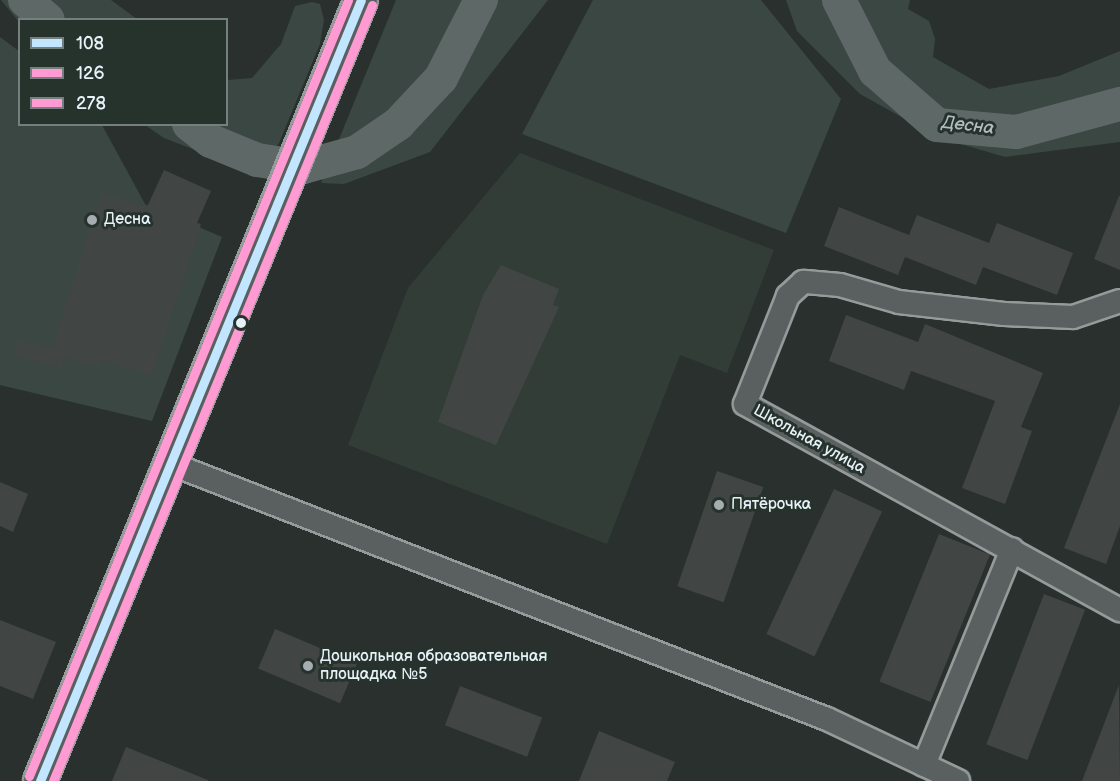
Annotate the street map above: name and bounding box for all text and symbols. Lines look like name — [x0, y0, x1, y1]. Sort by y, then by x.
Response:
legend — [18, 18, 228, 126]
text: 108 — [76, 33, 104, 54]
text: 126 — [76, 63, 105, 84]
text: 278 — [76, 93, 106, 114]
water label: Десна — [941, 112, 995, 140]
place label: Десна — [104, 210, 151, 230]
marker: Десна — [85, 213, 99, 227]
unlabelled marker — [235, 317, 247, 329]
street label: Школьная улица — [750, 401, 868, 479]
place label: Пятёрочка — [731, 495, 811, 515]
marker: Пятёрочка — [712, 498, 726, 512]
place label: Дошкольная образовательная площадка №5 — [320, 647, 547, 685]
marker: Дошкольная образовательная площадка №5 — [301, 659, 315, 673]

